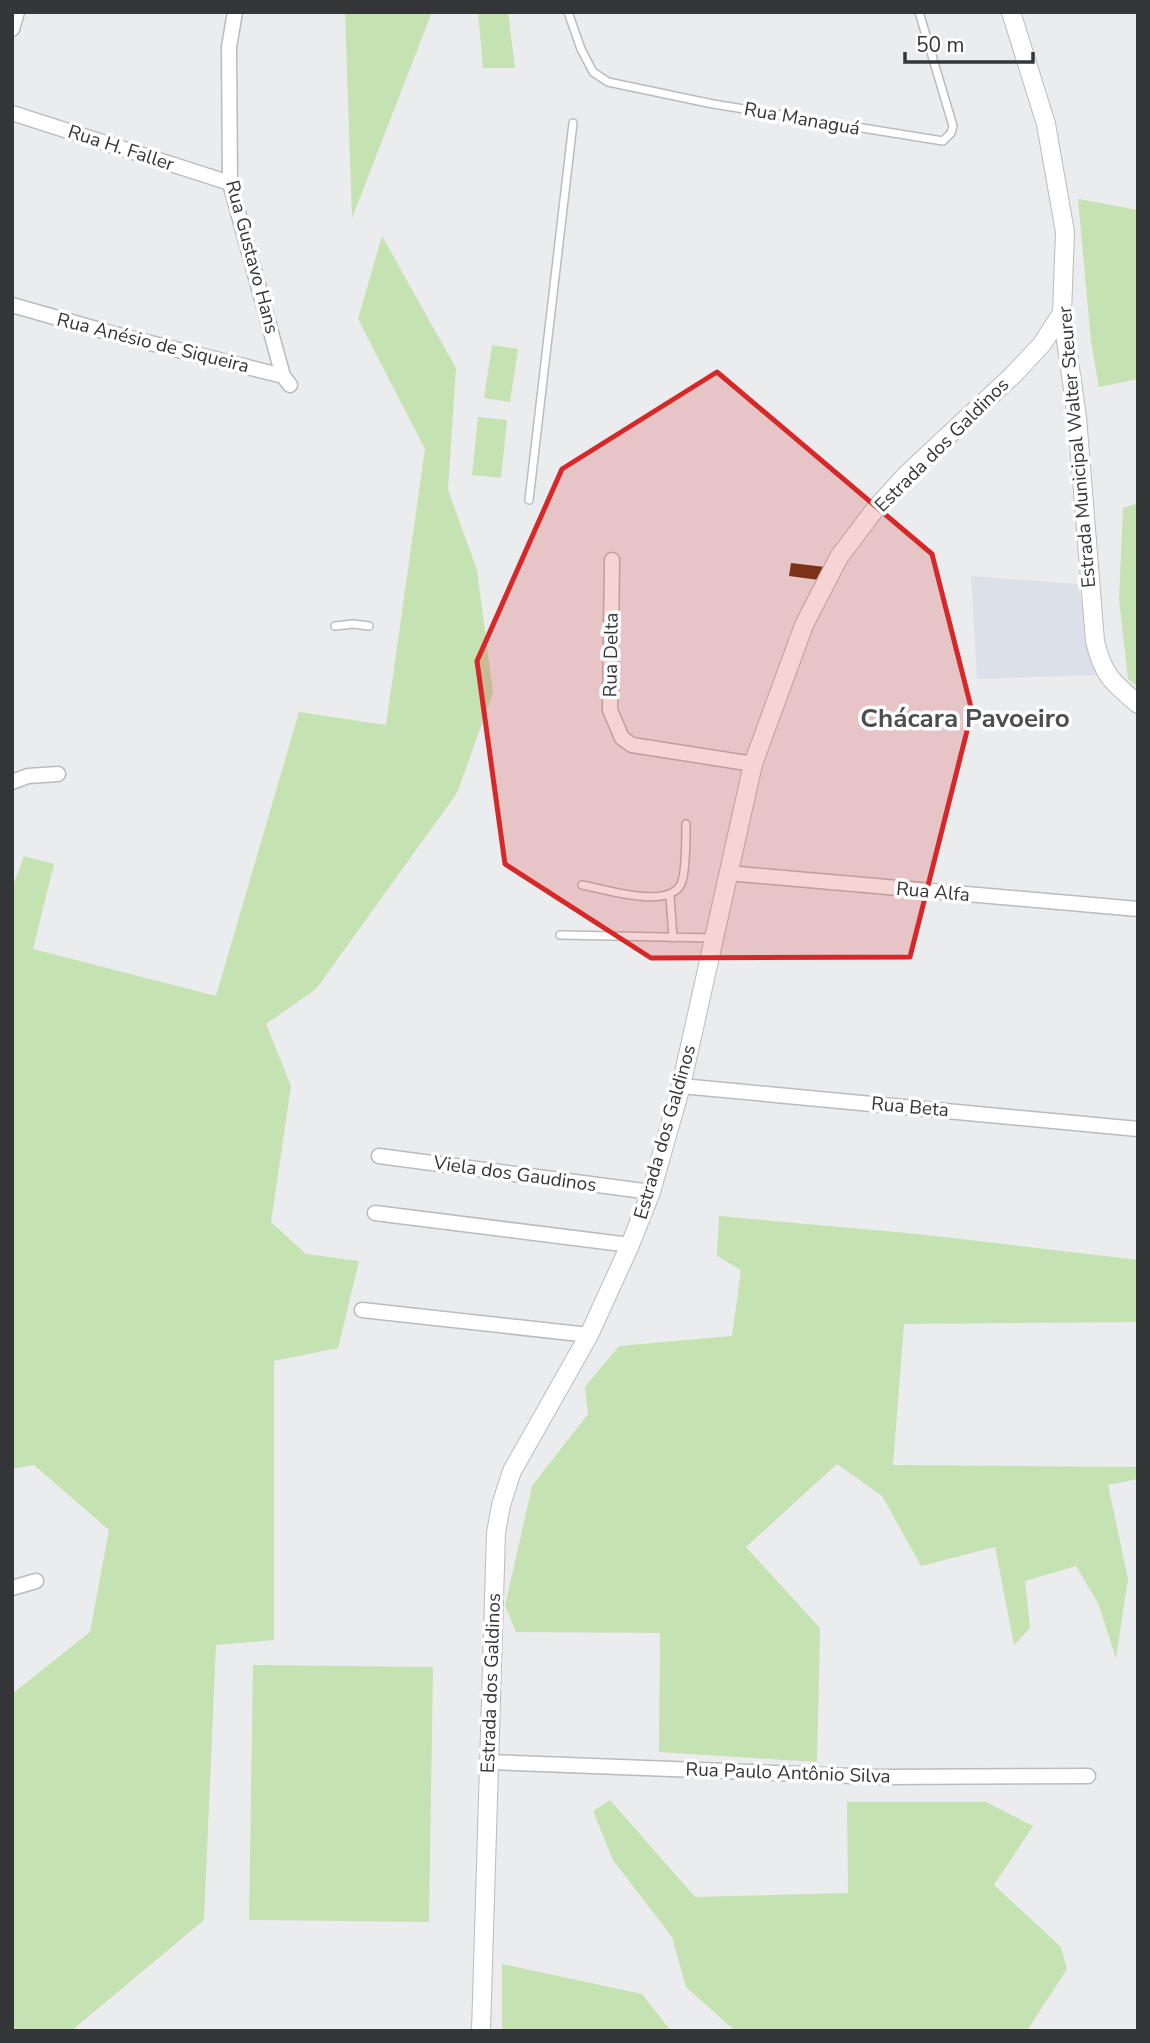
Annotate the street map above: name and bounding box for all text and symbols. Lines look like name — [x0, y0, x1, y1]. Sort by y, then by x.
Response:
scale bar — [905, 21, 1033, 65]
text: 50 m — [916, 31, 965, 59]
street label: Rua Managuá — [742, 96, 862, 142]
street label: Rua H. Faller — [65, 119, 178, 177]
street label: Rua Gustavo Hans — [219, 177, 285, 337]
street label: Estrada Municipal Walter Steurer — [1052, 305, 1102, 589]
street label: Rua Anésio de Siqueira — [54, 307, 252, 379]
street label: Estrada dos Galdinos — [869, 372, 1015, 518]
street label: Rua Delta — [597, 612, 625, 698]
district label: Chácara Pavoeiro — [860, 701, 1070, 736]
street label: Rua Alfa — [895, 876, 971, 908]
street label: Estrada dos Galdinos — [628, 1042, 702, 1222]
street label: Rua Beta — [870, 1091, 950, 1123]
street label: Viela dos Gaudinos — [431, 1150, 598, 1198]
street label: Estrada dos Galdinos — [475, 1592, 507, 1774]
street label: Rua Paulo Antônio Silva — [685, 1756, 891, 1790]

